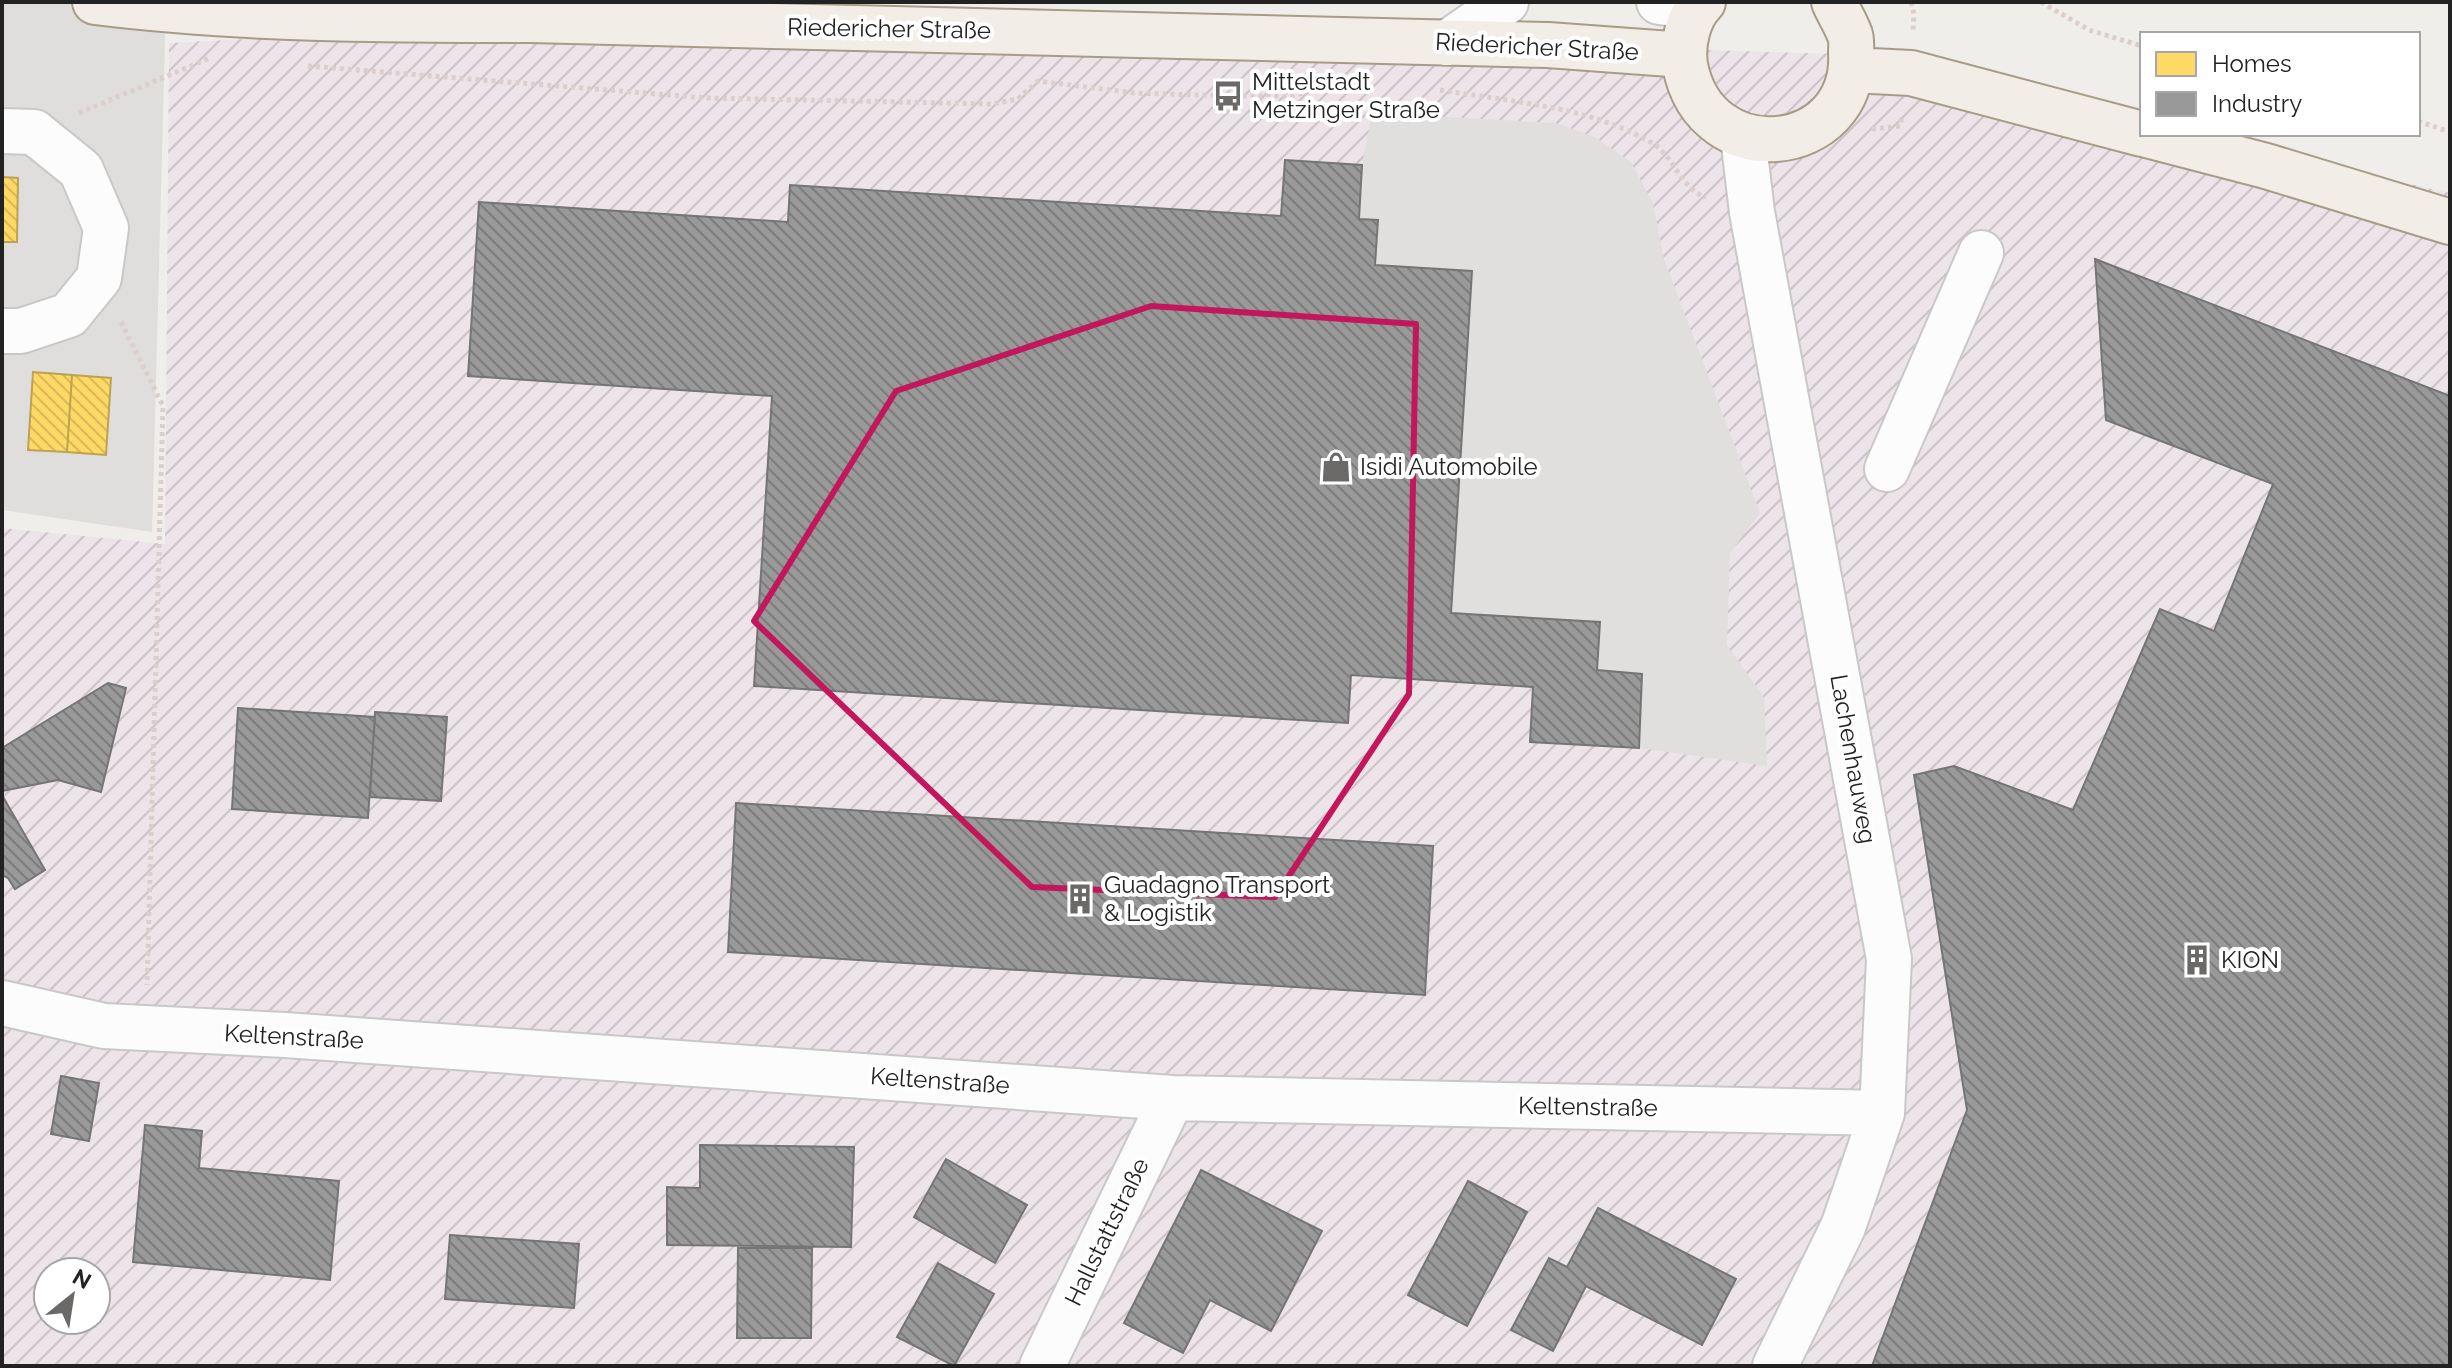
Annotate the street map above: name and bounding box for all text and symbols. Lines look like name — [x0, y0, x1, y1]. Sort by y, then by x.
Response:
street label: Riedericher Straße — [787, 12, 991, 45]
street label: Riedericher Straße — [1434, 27, 1640, 66]
legend — [2140, 32, 2420, 136]
text: Homes — [2212, 49, 2292, 78]
place label: Mittelstadt Metzinger Straße — [1252, 67, 1440, 124]
bus stop icon: Mittelstadt Metzinger Straße — [1211, 79, 1245, 113]
text: Industry — [2212, 89, 2302, 118]
shop icon: Isidi Automobile — [1319, 450, 1353, 484]
place label: Isidi Automobile — [1360, 452, 1538, 481]
street label: Lachenhauweg — [1824, 672, 1883, 846]
place label: Guadagno Transport & Logistik — [1104, 870, 1330, 927]
building icon: Guadagno Transport & Logistik — [1063, 882, 1097, 916]
building icon: KION — [2180, 943, 2214, 977]
place label: KION — [2221, 945, 2279, 974]
street label: Keltenstraße — [224, 1018, 365, 1055]
street label: Keltenstraße — [869, 1061, 1011, 1100]
street label: Keltenstraße — [1518, 1091, 1658, 1122]
street label: Hallstattstraße — [1058, 1153, 1155, 1310]
north arrow — [32, 1256, 112, 1336]
text: N — [68, 1263, 96, 1294]

